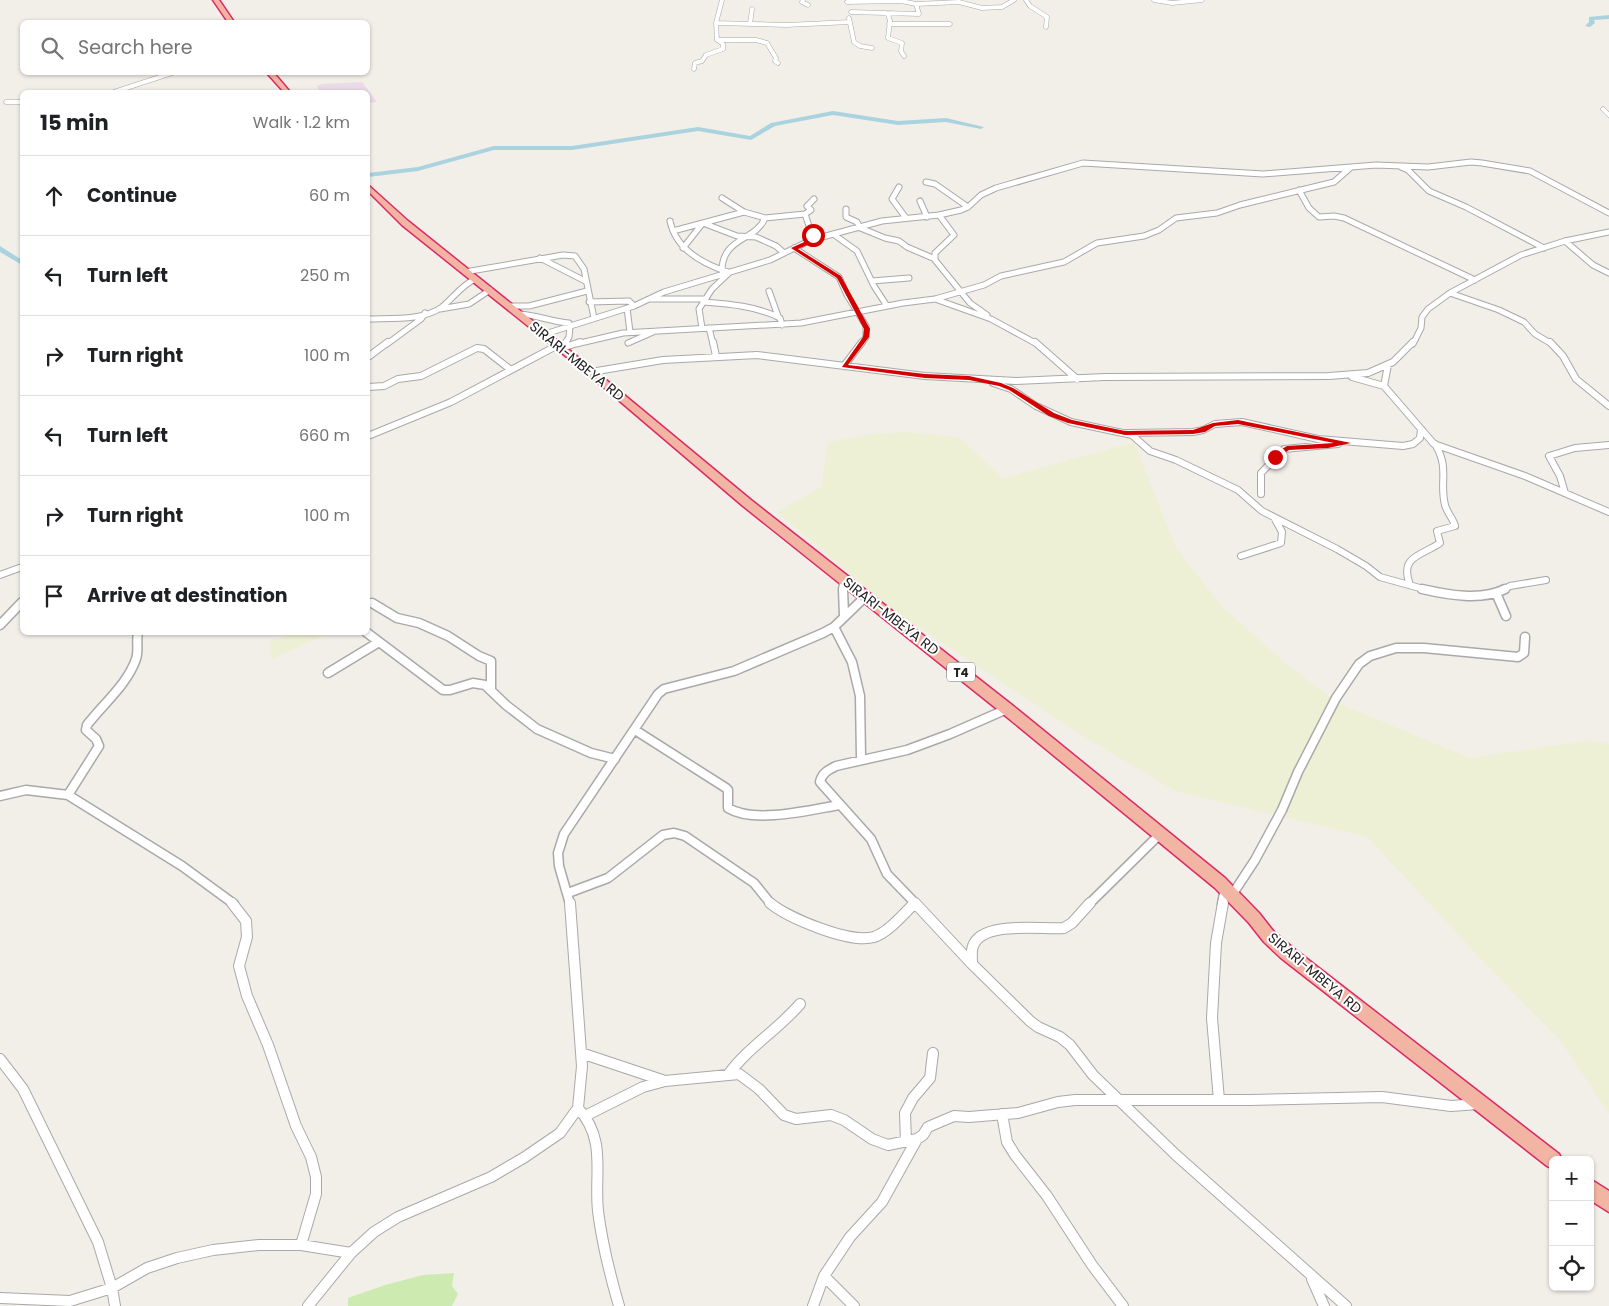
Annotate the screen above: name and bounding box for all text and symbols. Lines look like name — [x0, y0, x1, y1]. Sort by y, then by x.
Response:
search box — [20, 20, 370, 75]
icon: search — [38, 34, 66, 62]
text: Search here — [78, 34, 192, 61]
text: 15 min — [40, 108, 109, 137]
text: Walk · 1.2 km — [253, 111, 350, 134]
icon: ahead — [40, 182, 68, 210]
text: Continue — [87, 182, 177, 209]
text: 60 m — [309, 184, 350, 207]
route start — [802, 224, 825, 247]
icon: left — [40, 262, 68, 290]
text: Turn left — [87, 262, 168, 289]
text: 250 m — [300, 264, 350, 287]
street label: SIRARI-MBEYA RD — [525, 316, 629, 406]
icon: right — [40, 342, 68, 370]
text: Turn right — [87, 342, 183, 369]
text: 100 m — [304, 344, 350, 367]
icon: left — [40, 422, 68, 450]
text: Turn left — [87, 422, 168, 449]
text: 660 m — [299, 424, 350, 447]
route end — [1264, 446, 1287, 469]
icon: right — [40, 502, 68, 530]
text: Turn right — [87, 502, 183, 529]
text: 100 m — [304, 504, 350, 527]
street label: SIRARI-MBEYA RD — [839, 572, 943, 660]
icon: arrive — [40, 582, 68, 610]
text: Arrive at destination — [87, 582, 288, 609]
road number: T4 — [947, 662, 975, 682]
street label: SIRARI-MBEYA RD — [1264, 928, 1366, 1018]
map controls — [1549, 1156, 1594, 1291]
button: + — [1549, 1156, 1594, 1201]
button: − — [1549, 1201, 1594, 1246]
button: locate — [1549, 1246, 1594, 1291]

